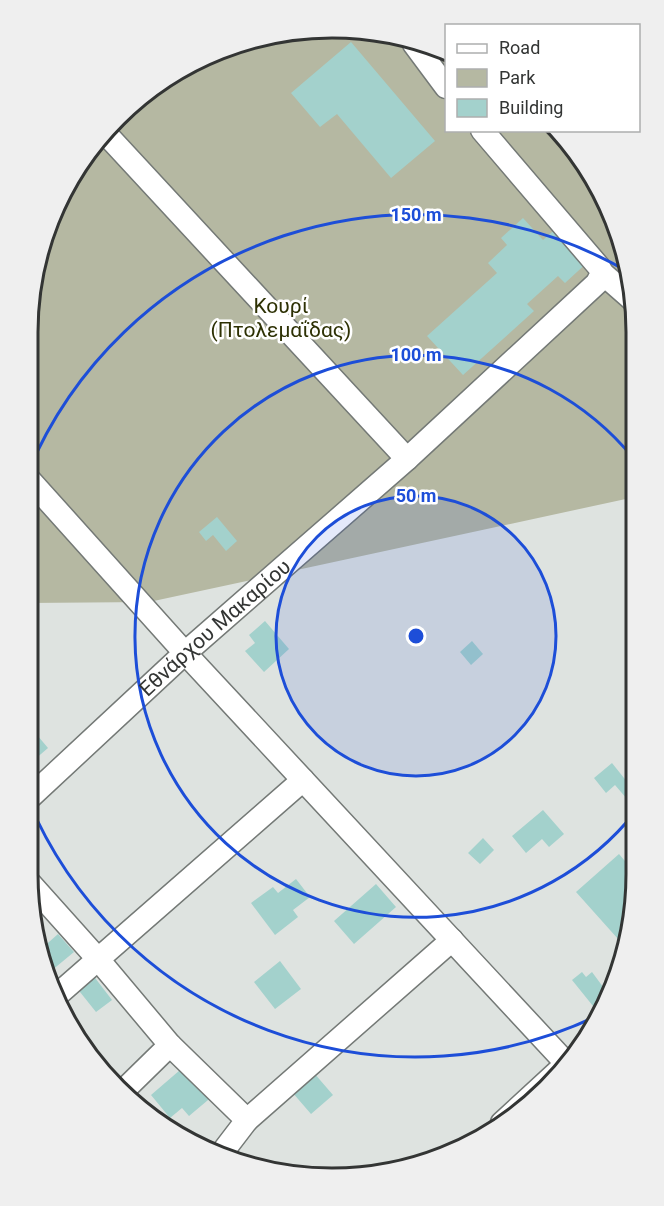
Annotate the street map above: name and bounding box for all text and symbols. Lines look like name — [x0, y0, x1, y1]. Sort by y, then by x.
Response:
legend — [445, 24, 640, 132]
text: Road — [499, 37, 540, 58]
text: Park — [499, 67, 536, 88]
text: Building — [499, 97, 563, 118]
text: 150 m — [390, 204, 442, 225]
park label: Κουρί (Πτολεμαΐδας) — [211, 294, 351, 342]
text: 100 m — [390, 344, 442, 365]
text: 50 m — [396, 485, 436, 506]
street label: Εθνάρχου Μακαρίου — [134, 554, 295, 701]
centre of rings — [406, 626, 426, 646]

